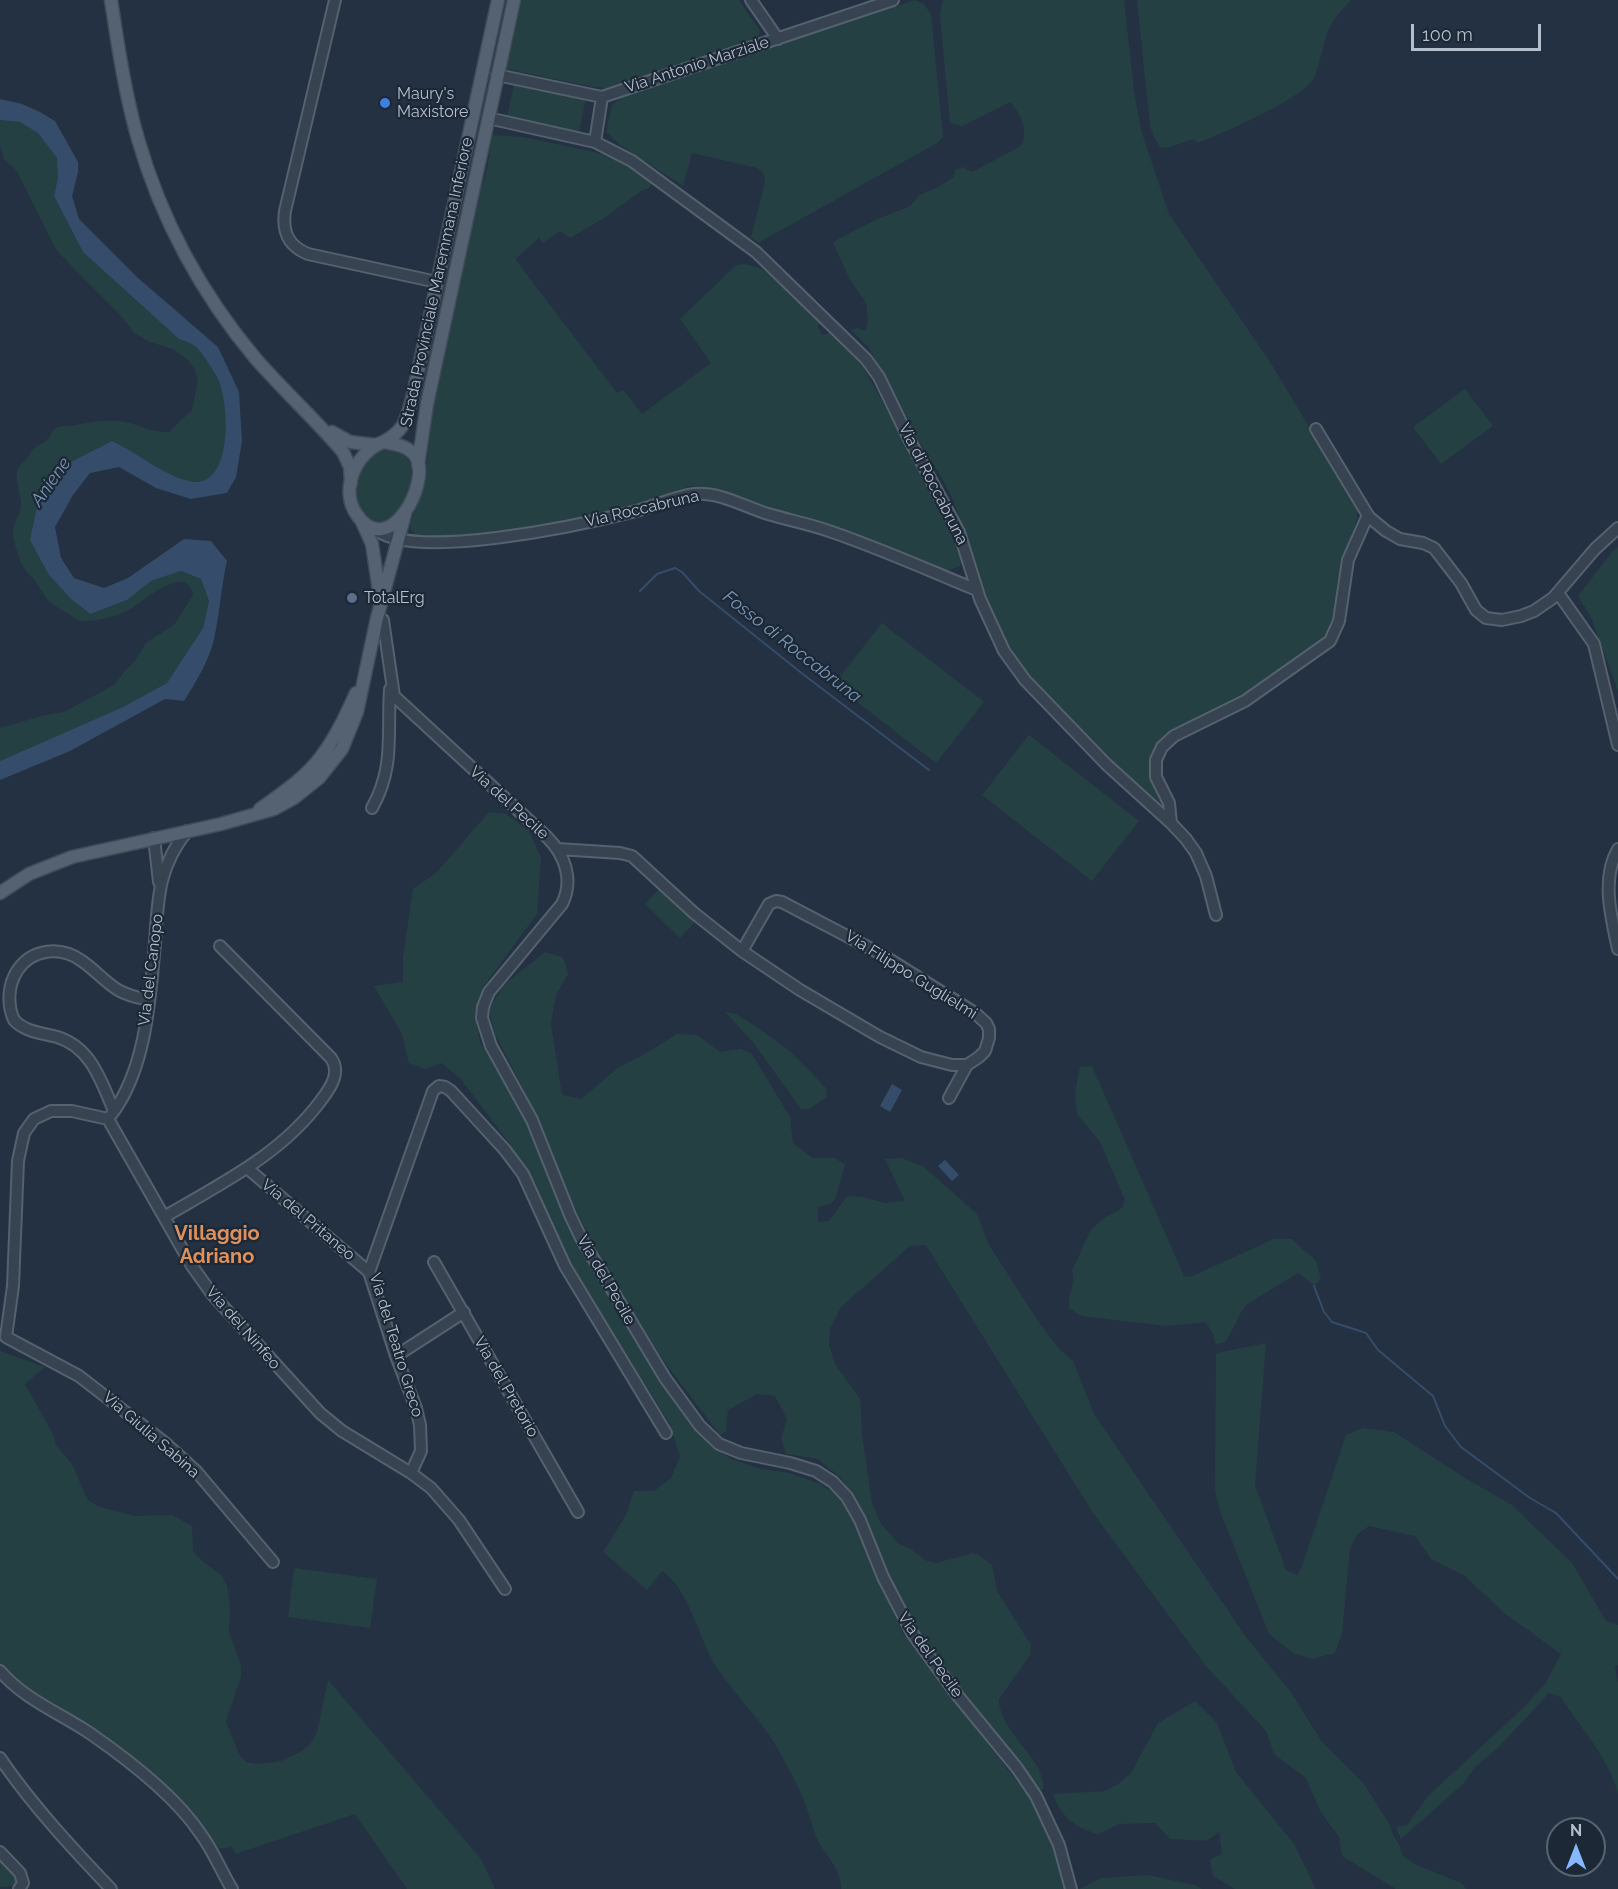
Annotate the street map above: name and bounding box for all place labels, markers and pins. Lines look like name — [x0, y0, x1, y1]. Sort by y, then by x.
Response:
place label: Maury's Maxistore — [397, 84, 468, 122]
marker: Maury's Maxistore — [378, 96, 392, 110]
place label: TotalErg — [364, 588, 425, 608]
marker: TotalErg — [345, 591, 359, 605]

